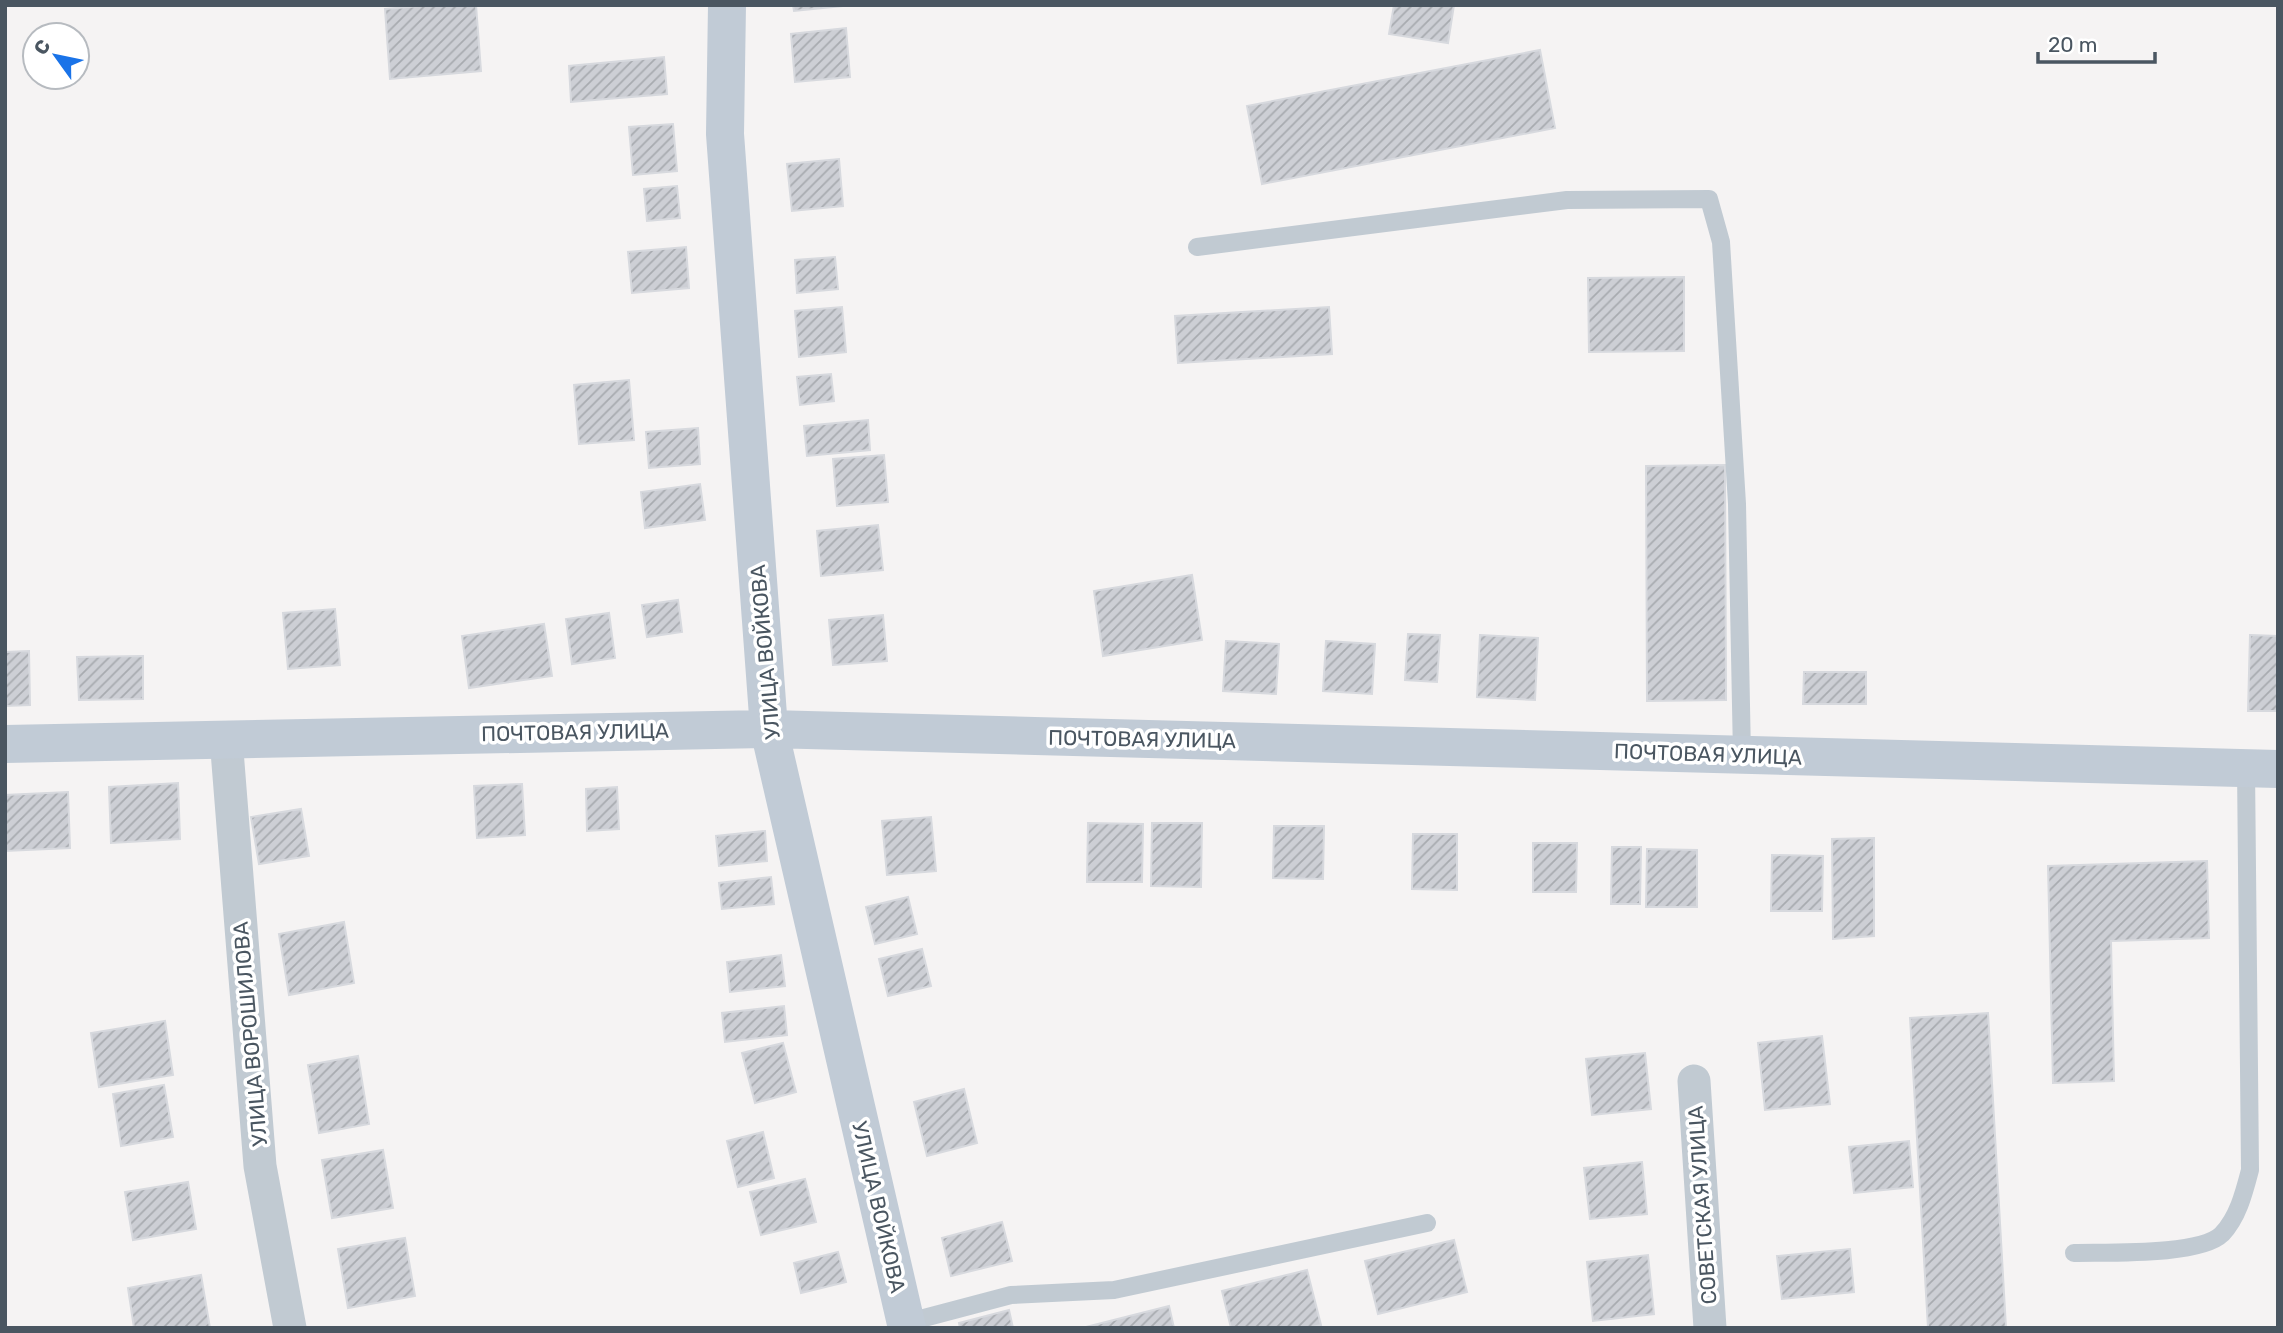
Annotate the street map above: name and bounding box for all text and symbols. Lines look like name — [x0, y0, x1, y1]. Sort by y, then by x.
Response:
north arrow — [21, 21, 91, 91]
scale bar — [2038, 21, 2155, 65]
text: 20 m — [2048, 32, 2097, 57]
text: С — [29, 35, 55, 59]
street label: УЛИЦА ВОЙКОВА — [745, 563, 785, 741]
street label: ПОЧТОВАЯ УЛИЦА — [481, 718, 669, 746]
street label: ПОЧТОВАЯ УЛИЦА — [1048, 725, 1236, 753]
street label: ПОЧТОВАЯ УЛИЦА — [1614, 738, 1802, 770]
street label: УЛИЦА ВОРОШИЛОВА — [228, 921, 272, 1147]
street label: СОВЕТСКАЯ УЛИЦА — [1683, 1105, 1721, 1305]
street label: УЛИЦА ВОЙКОВА — [847, 1119, 911, 1295]

